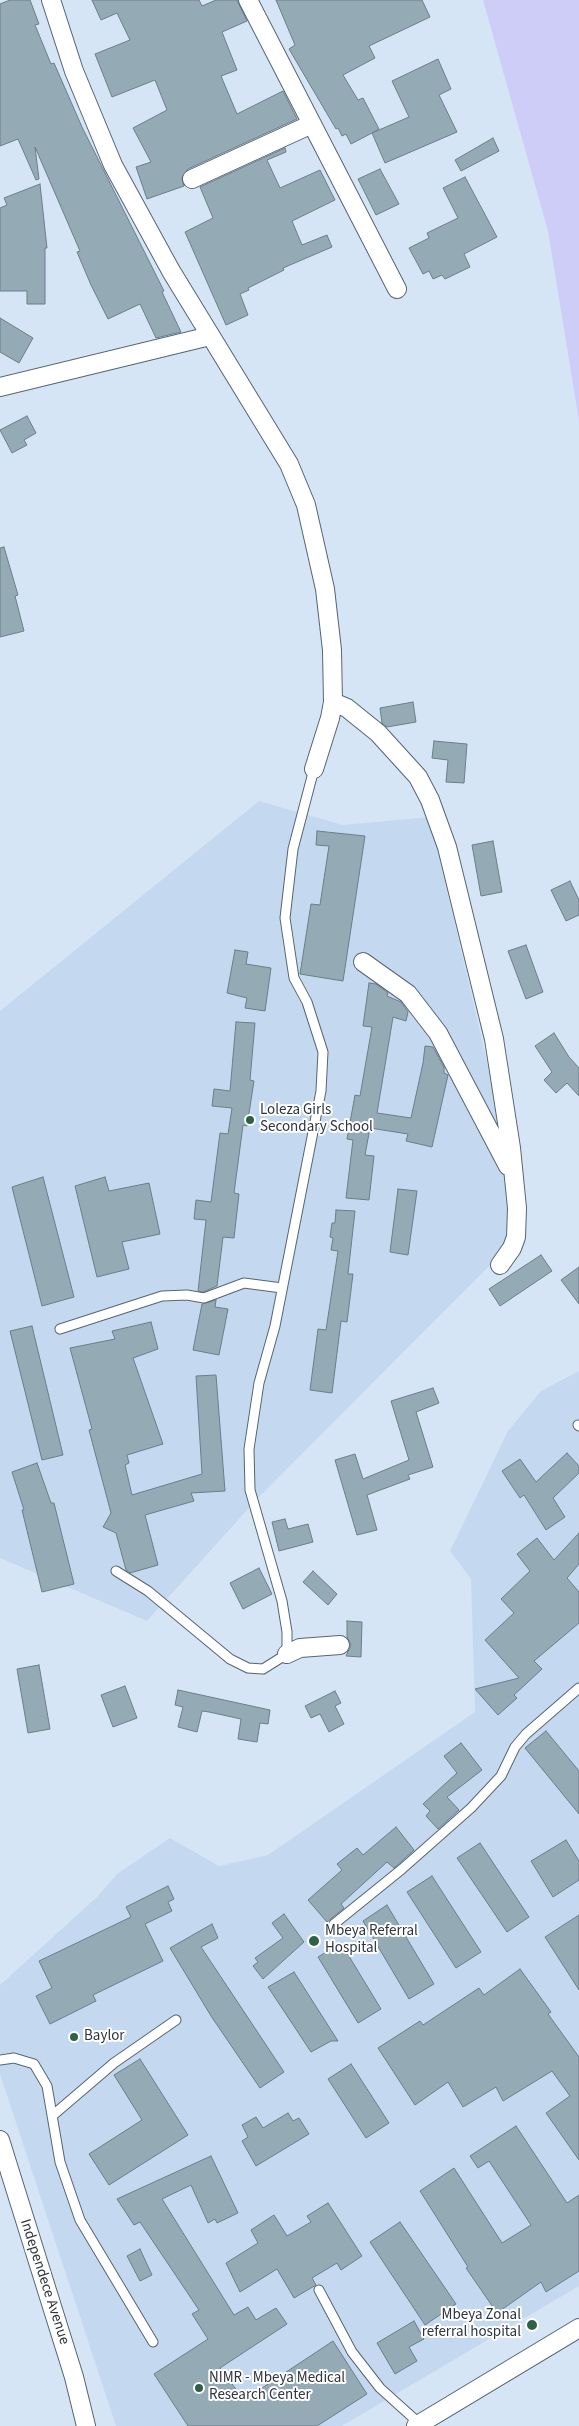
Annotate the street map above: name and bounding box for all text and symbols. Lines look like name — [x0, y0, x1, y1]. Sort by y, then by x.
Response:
place label: Loleza Girls Secondary School — [260, 1102, 373, 1137]
marker: Loleza Girls Secondary School — [244, 1114, 256, 1126]
place label: Mbeya Referral Hospital — [325, 1923, 418, 1958]
marker: Mbeya Referral Hospital — [307, 1934, 321, 1948]
place label: Baylor — [84, 2028, 125, 2046]
marker: Baylor — [68, 2031, 80, 2043]
street label: Independece Avenue — [15, 2217, 73, 2347]
place label: Mbeya Zonal referral hospital — [422, 2307, 521, 2342]
marker: Mbeya Zonal referral hospital — [525, 2318, 539, 2332]
place label: NIMR - Mbeya Medical Research Center — [209, 2370, 345, 2405]
marker: NIMR - Mbeya Medical Research Center — [193, 2382, 205, 2394]

